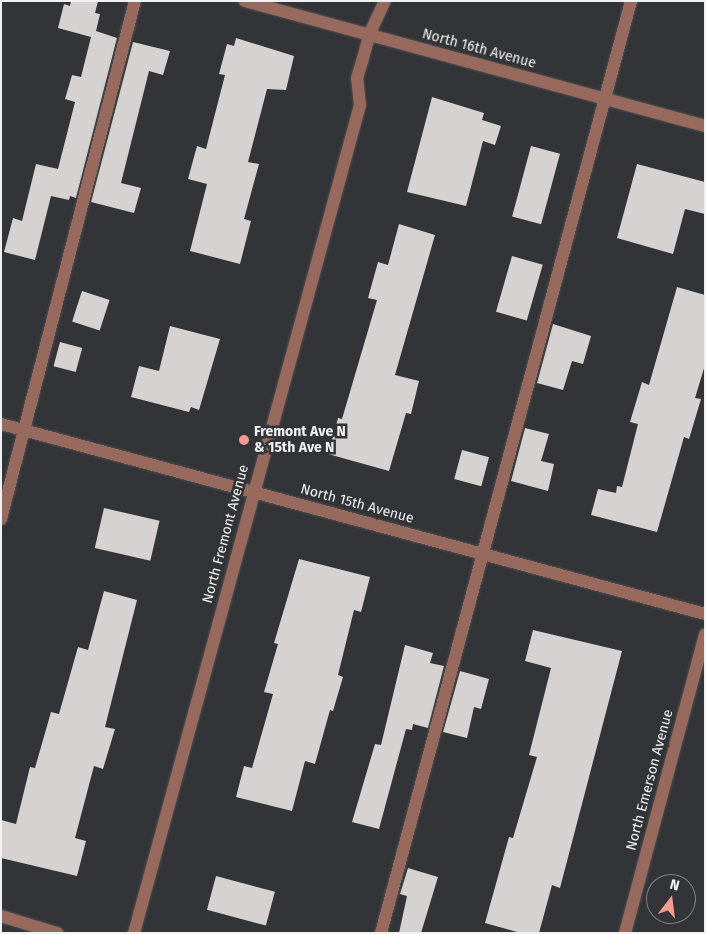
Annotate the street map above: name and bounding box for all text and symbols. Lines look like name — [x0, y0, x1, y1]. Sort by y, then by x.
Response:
street label: North 16th Avenue — [420, 26, 538, 72]
place label: Fremont Ave N & 15th Ave N — [254, 424, 346, 457]
marker: Fremont Ave N & 15th Ave N — [238, 434, 250, 446]
street label: North Fremont Avenue — [199, 463, 253, 605]
street label: North 15th Avenue — [299, 481, 415, 527]
street label: North Emerson Avenue — [623, 708, 677, 852]
north arrow — [646, 874, 696, 924]
text: N — [668, 876, 681, 894]

